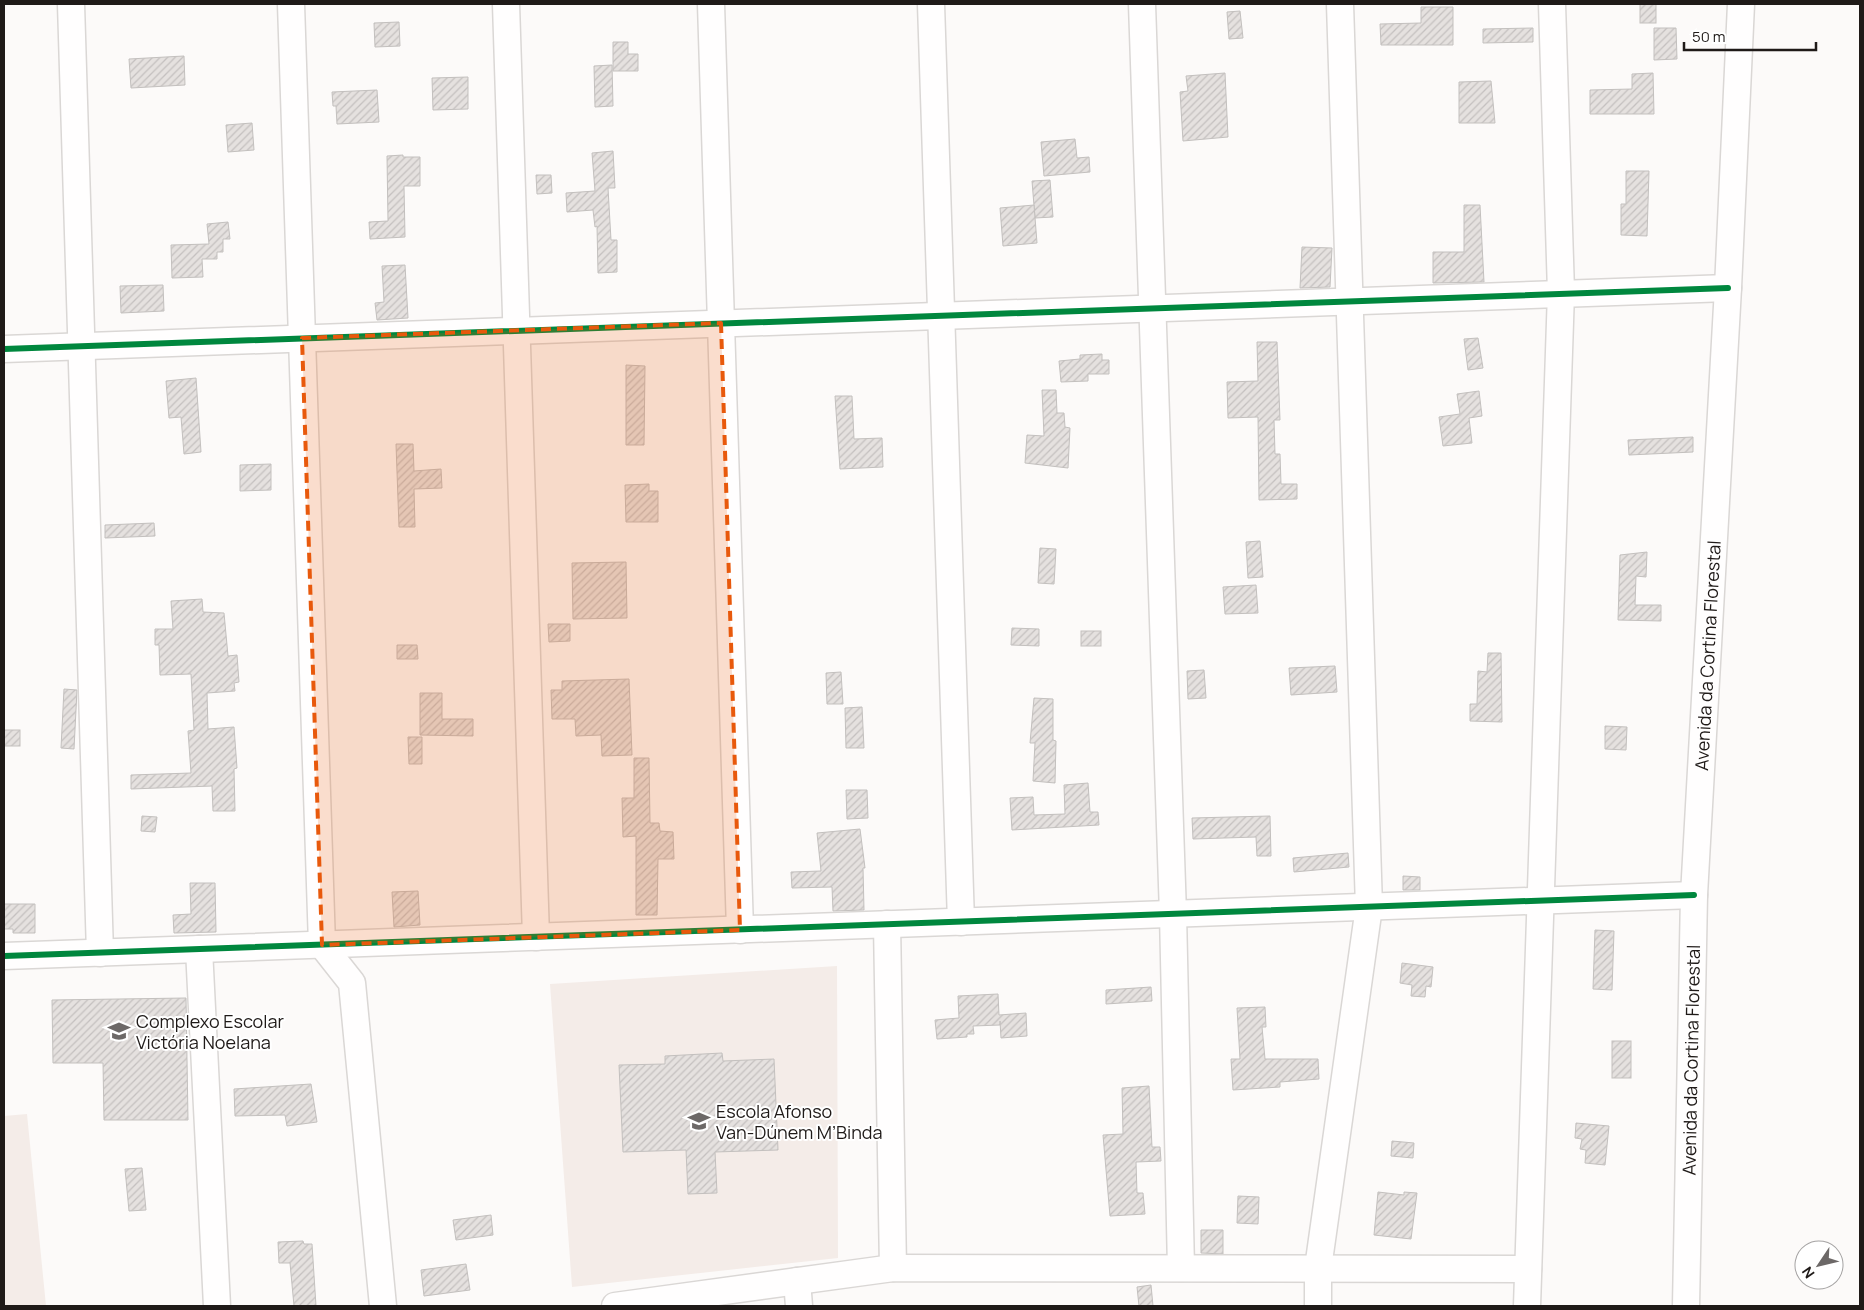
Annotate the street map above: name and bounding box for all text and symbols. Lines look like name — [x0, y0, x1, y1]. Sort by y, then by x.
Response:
scale bar — [1684, 20, 1816, 52]
text: 50 m — [1692, 26, 1726, 47]
street label: Avenida da Cortina Florestal — [1689, 540, 1726, 771]
street label: Avenida da Cortina Florestal — [1677, 945, 1705, 1176]
place label: Complexo Escolar Victória Noelana — [136, 1009, 284, 1054]
school or university icon: Complexo Escolar Victória Noelana — [106, 1018, 132, 1044]
place label: Escola Afonso Van-Dúnem M’Binda — [716, 1099, 882, 1144]
school or university icon: Escola Afonso Van-Dúnem M’Binda — [686, 1108, 712, 1134]
north arrow — [1794, 1240, 1844, 1290]
text: N — [1797, 1263, 1819, 1282]

